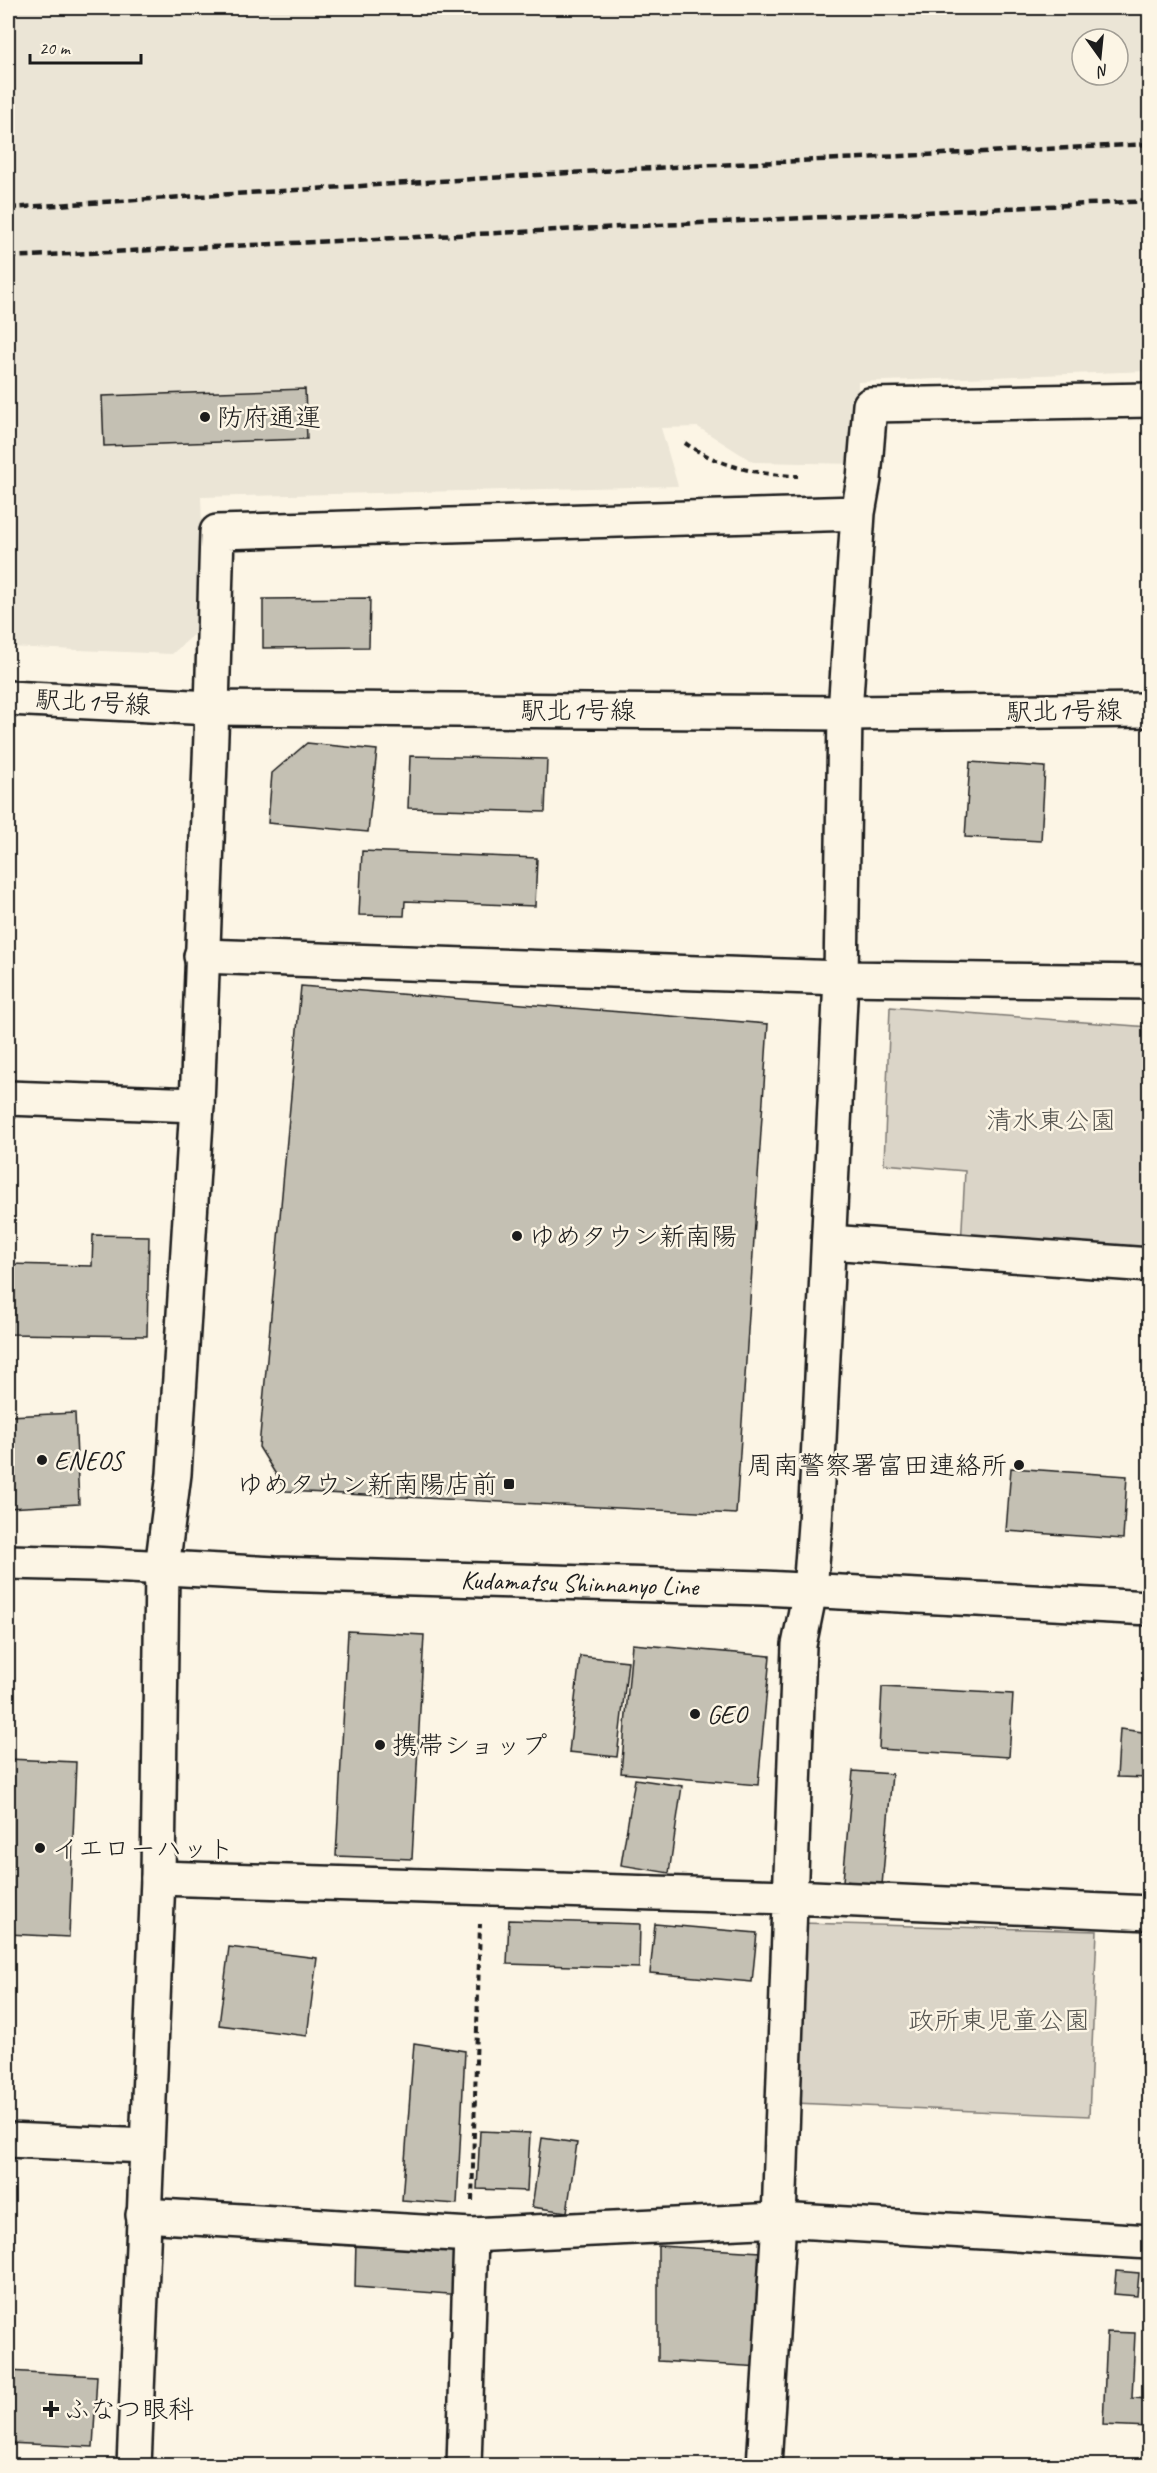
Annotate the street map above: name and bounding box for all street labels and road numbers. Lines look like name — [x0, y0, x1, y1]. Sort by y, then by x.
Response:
street label: 駅北1号線 — [34, 682, 152, 722]
street label: 駅北1号線 — [1006, 693, 1122, 729]
street label: 駅北1号線 — [520, 694, 636, 727]
street label: Kudamatsu Shinnanyo Line — [461, 1563, 700, 1603]

